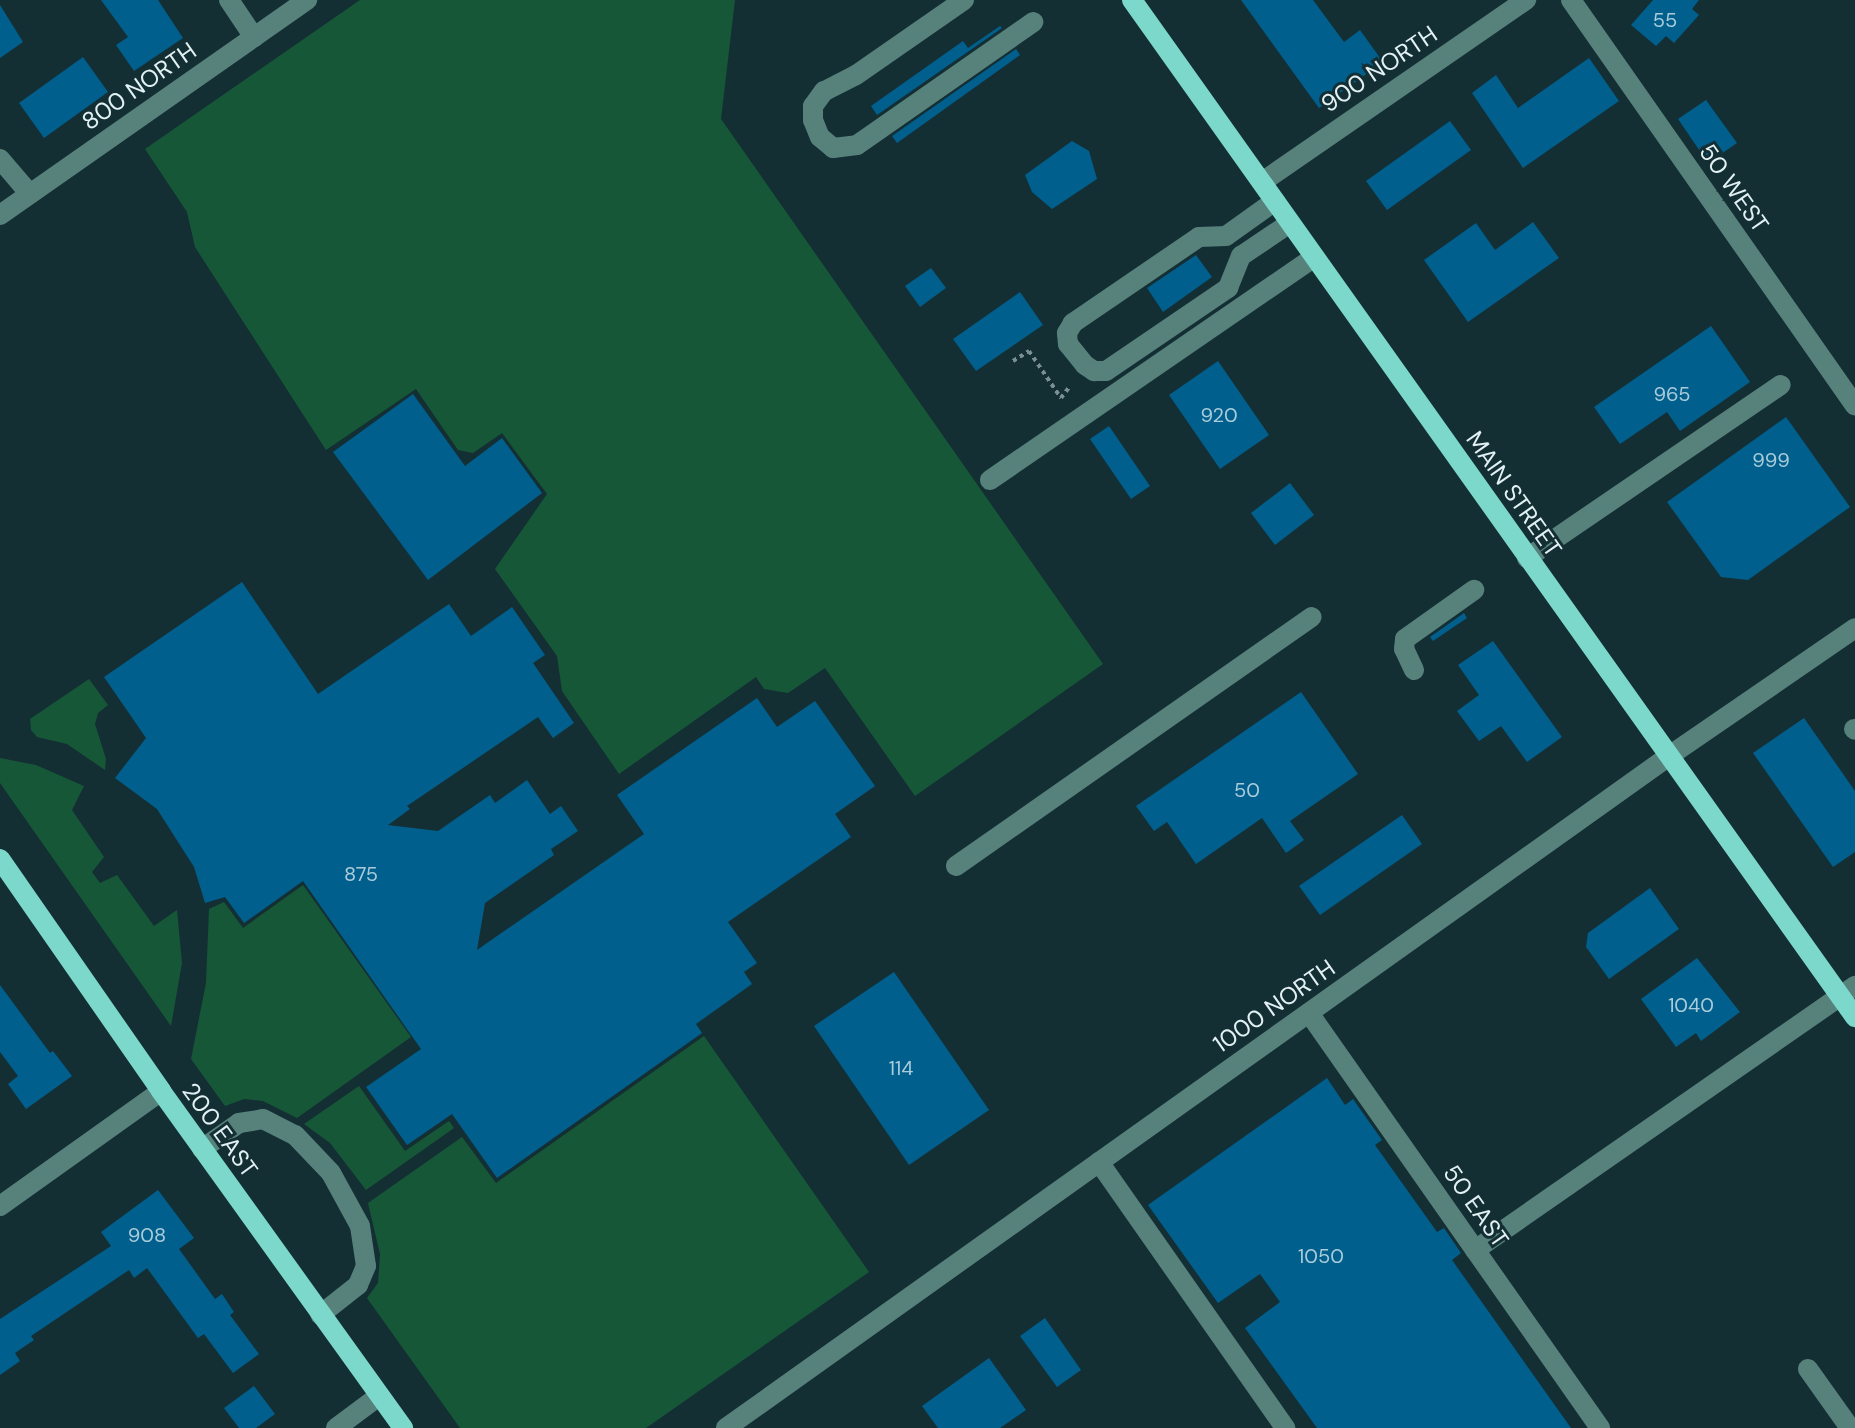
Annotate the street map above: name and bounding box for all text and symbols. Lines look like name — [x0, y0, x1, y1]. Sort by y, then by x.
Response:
house number: 55 — [1653, 8, 1677, 32]
street label: 900 NORTH — [1316, 20, 1442, 118]
street label: 800 NORTH — [76, 36, 202, 136]
street label: 50 WEST — [1693, 138, 1775, 238]
house number: 965 — [1654, 382, 1690, 406]
house number: 920 — [1200, 403, 1238, 427]
street label: MAIN STREET — [1460, 426, 1568, 562]
house number: 999 — [1752, 448, 1790, 472]
house number: 50 — [1234, 778, 1260, 802]
house number: 875 — [344, 862, 378, 886]
street label: 1000 NORTH — [1207, 953, 1341, 1059]
house number: 1040 — [1668, 993, 1714, 1017]
house number: 114 — [889, 1056, 913, 1080]
street label: 200 EAST — [176, 1077, 264, 1183]
street label: 50 EAST — [1437, 1159, 1515, 1253]
house number: 908 — [128, 1223, 166, 1247]
house number: 1050 — [1298, 1244, 1344, 1268]

